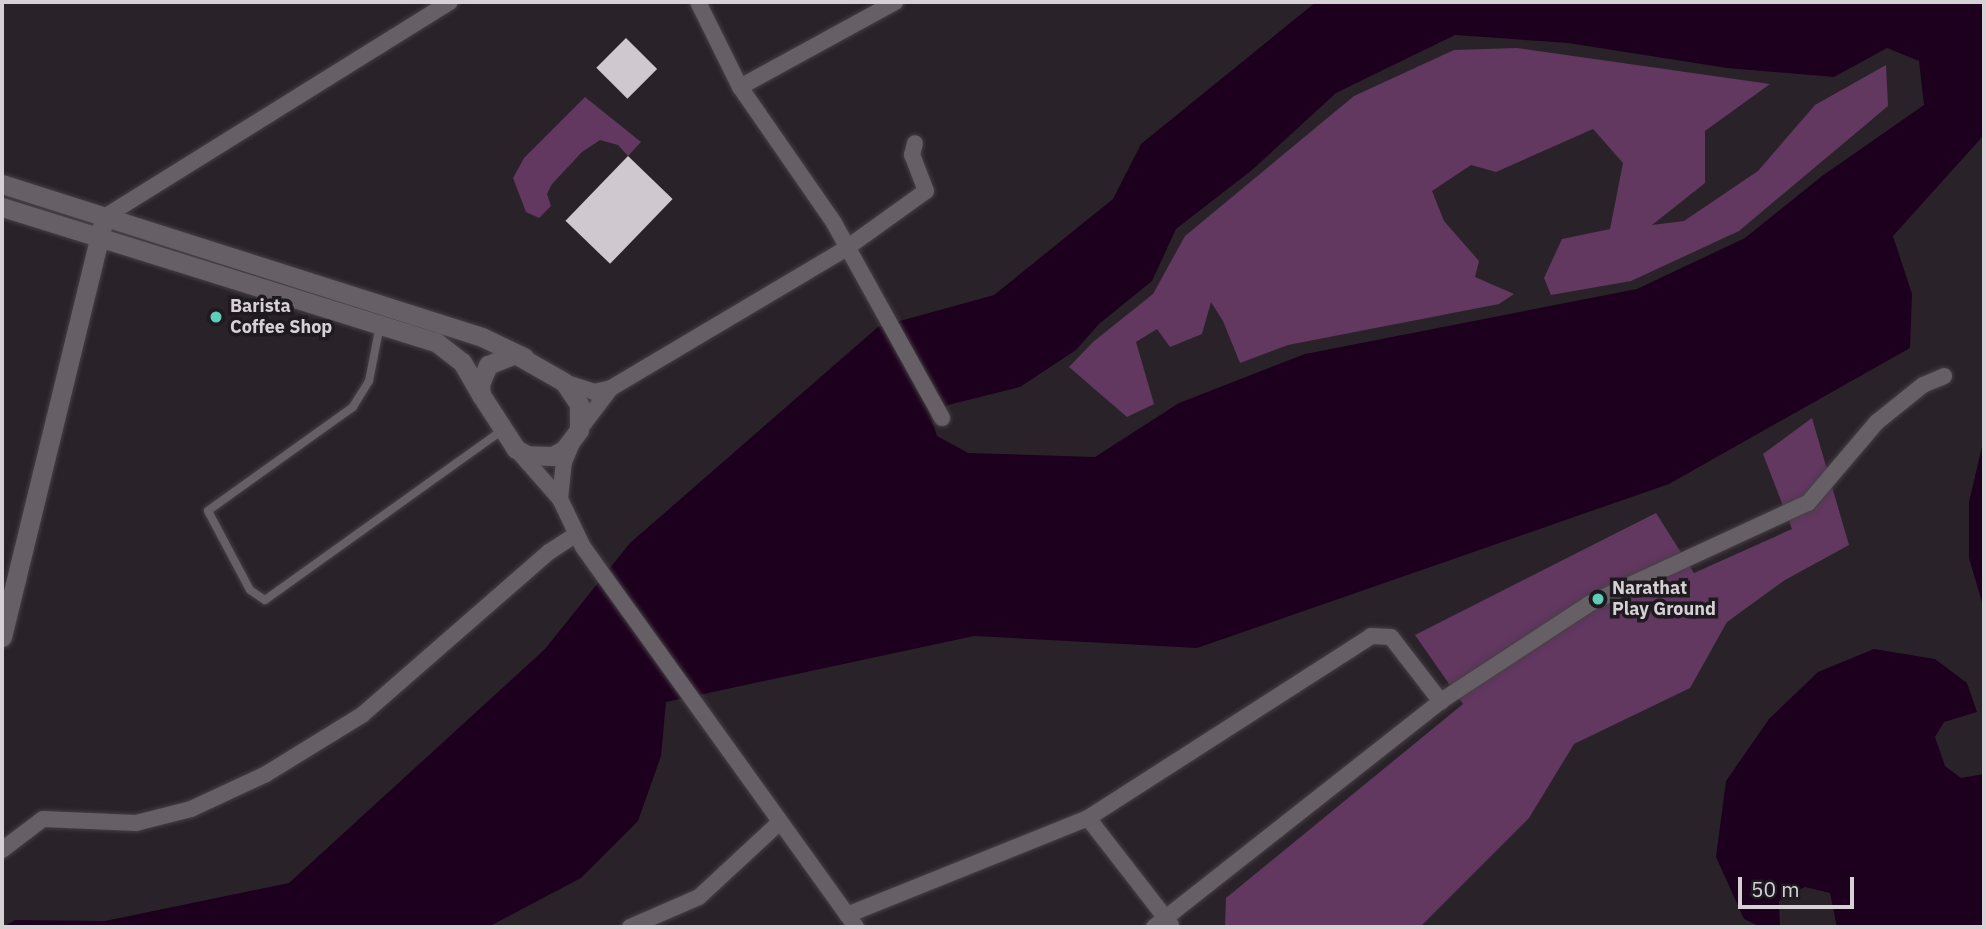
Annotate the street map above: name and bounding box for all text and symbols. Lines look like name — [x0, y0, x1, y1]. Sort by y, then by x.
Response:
place label: Barista Coffee Shop — [230, 296, 332, 338]
marker: Barista Coffee Shop — [208, 309, 224, 325]
place label: Narathat Play Ground — [1612, 578, 1716, 620]
marker: Narathat Play Ground — [1590, 591, 1606, 607]
scale bar — [1741, 862, 1856, 906]
text: 50 m — [1751, 875, 1800, 903]

